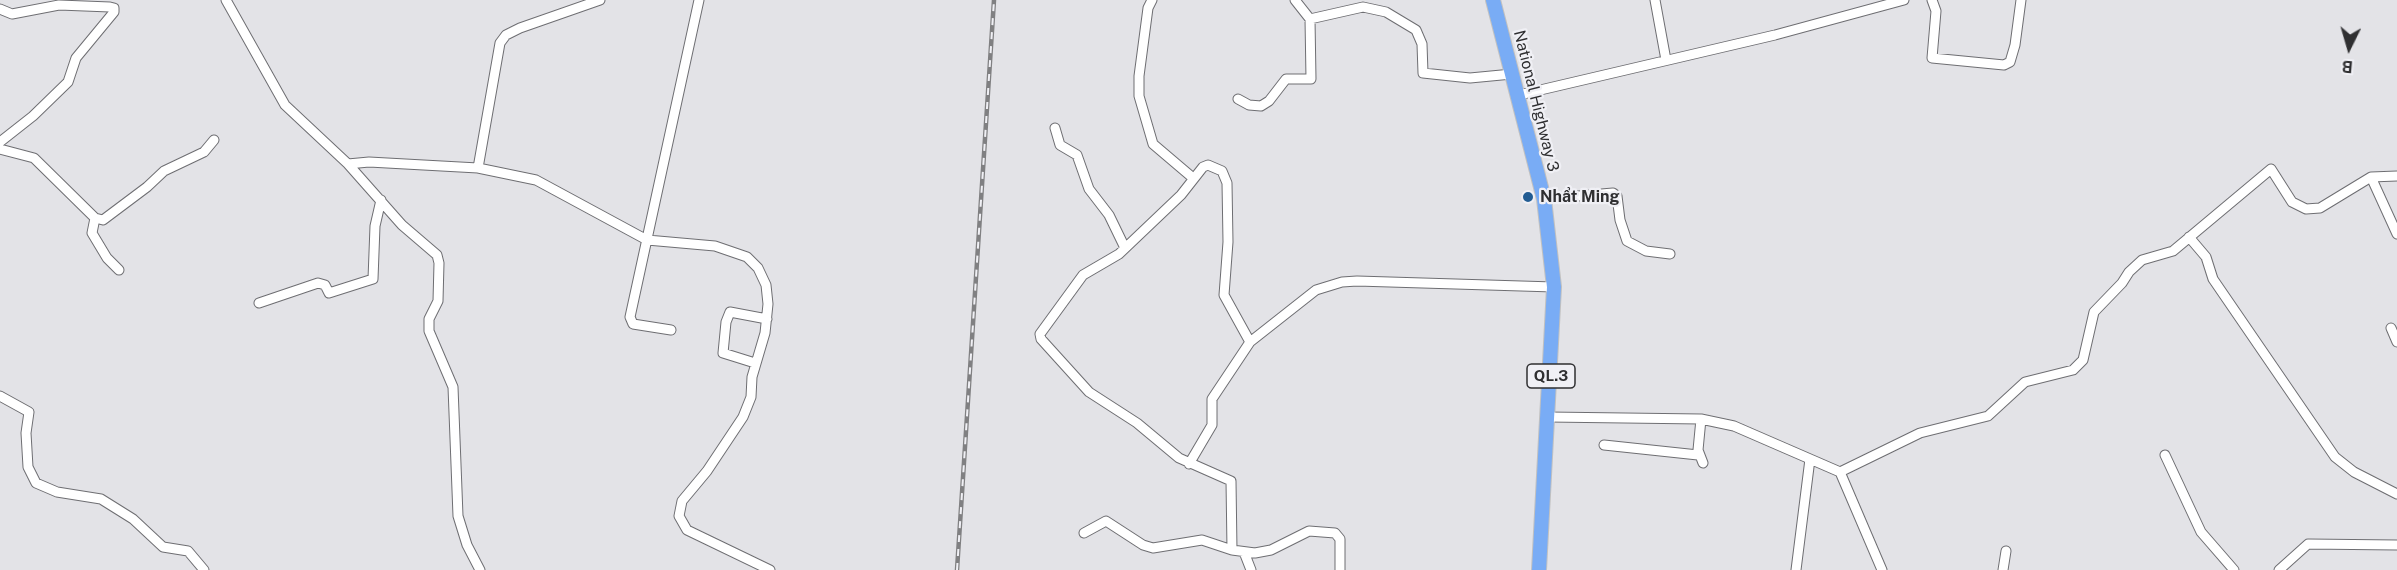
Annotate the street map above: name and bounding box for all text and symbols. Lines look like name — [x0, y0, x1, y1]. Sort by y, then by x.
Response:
north arrow — [2319, 18, 2379, 78]
street label: National Highway 3 — [1509, 28, 1563, 174]
text: B — [2341, 56, 2354, 76]
place label: Nhẩt Ming — [1540, 187, 1620, 207]
marker: Nhẩt Ming — [1521, 190, 1535, 204]
road number: QL.3 — [1527, 364, 1575, 388]

